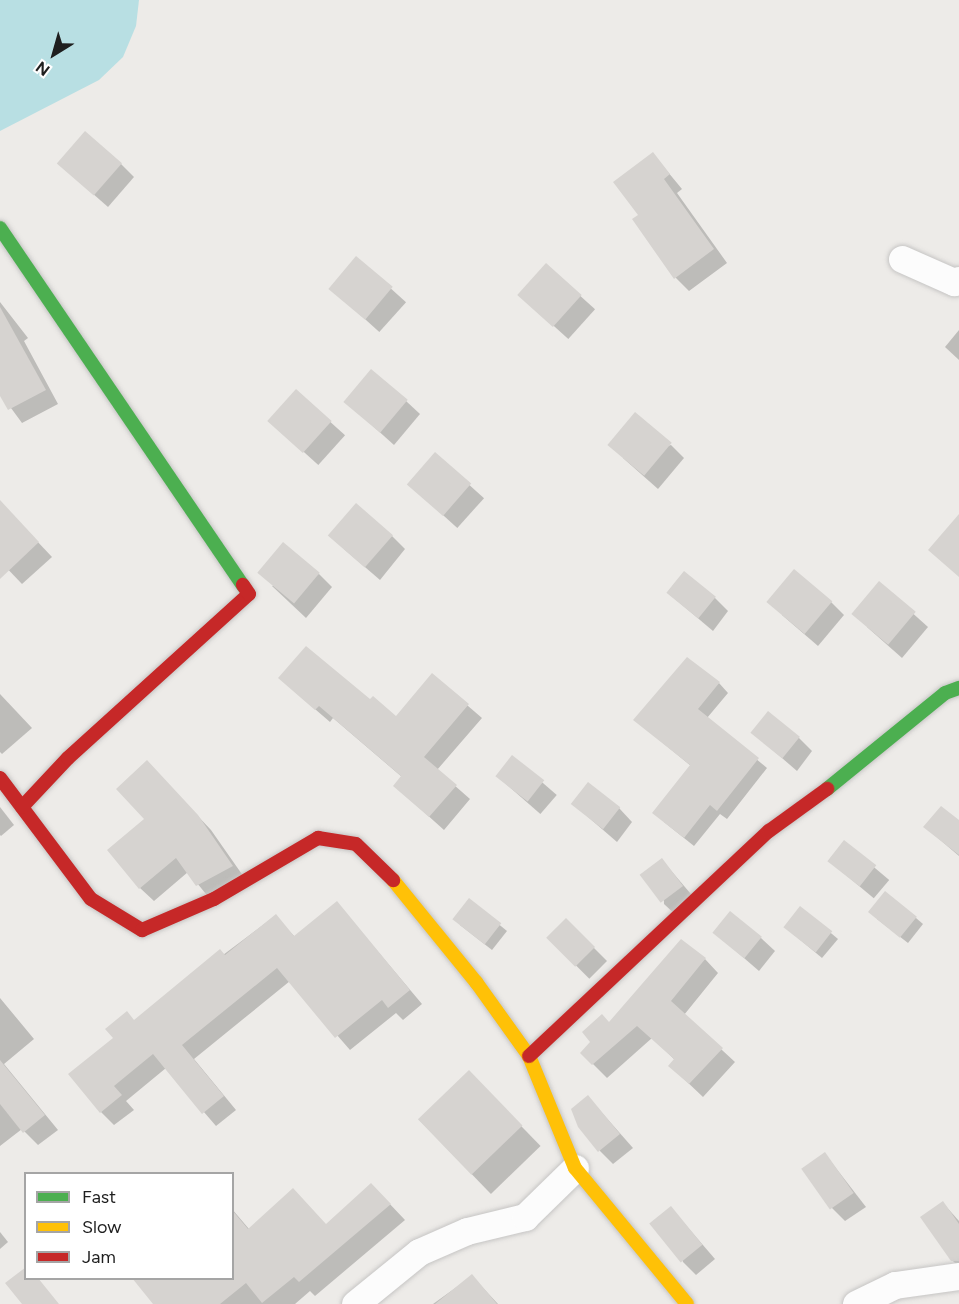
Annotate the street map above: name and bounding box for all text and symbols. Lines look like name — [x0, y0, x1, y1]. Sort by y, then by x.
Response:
north arrow — [24, 24, 84, 84]
text: N — [32, 57, 54, 80]
legend — [24, 1172, 234, 1280]
text: Fast — [82, 1186, 116, 1208]
text: Slow — [82, 1216, 121, 1238]
text: Jam — [82, 1246, 116, 1268]

